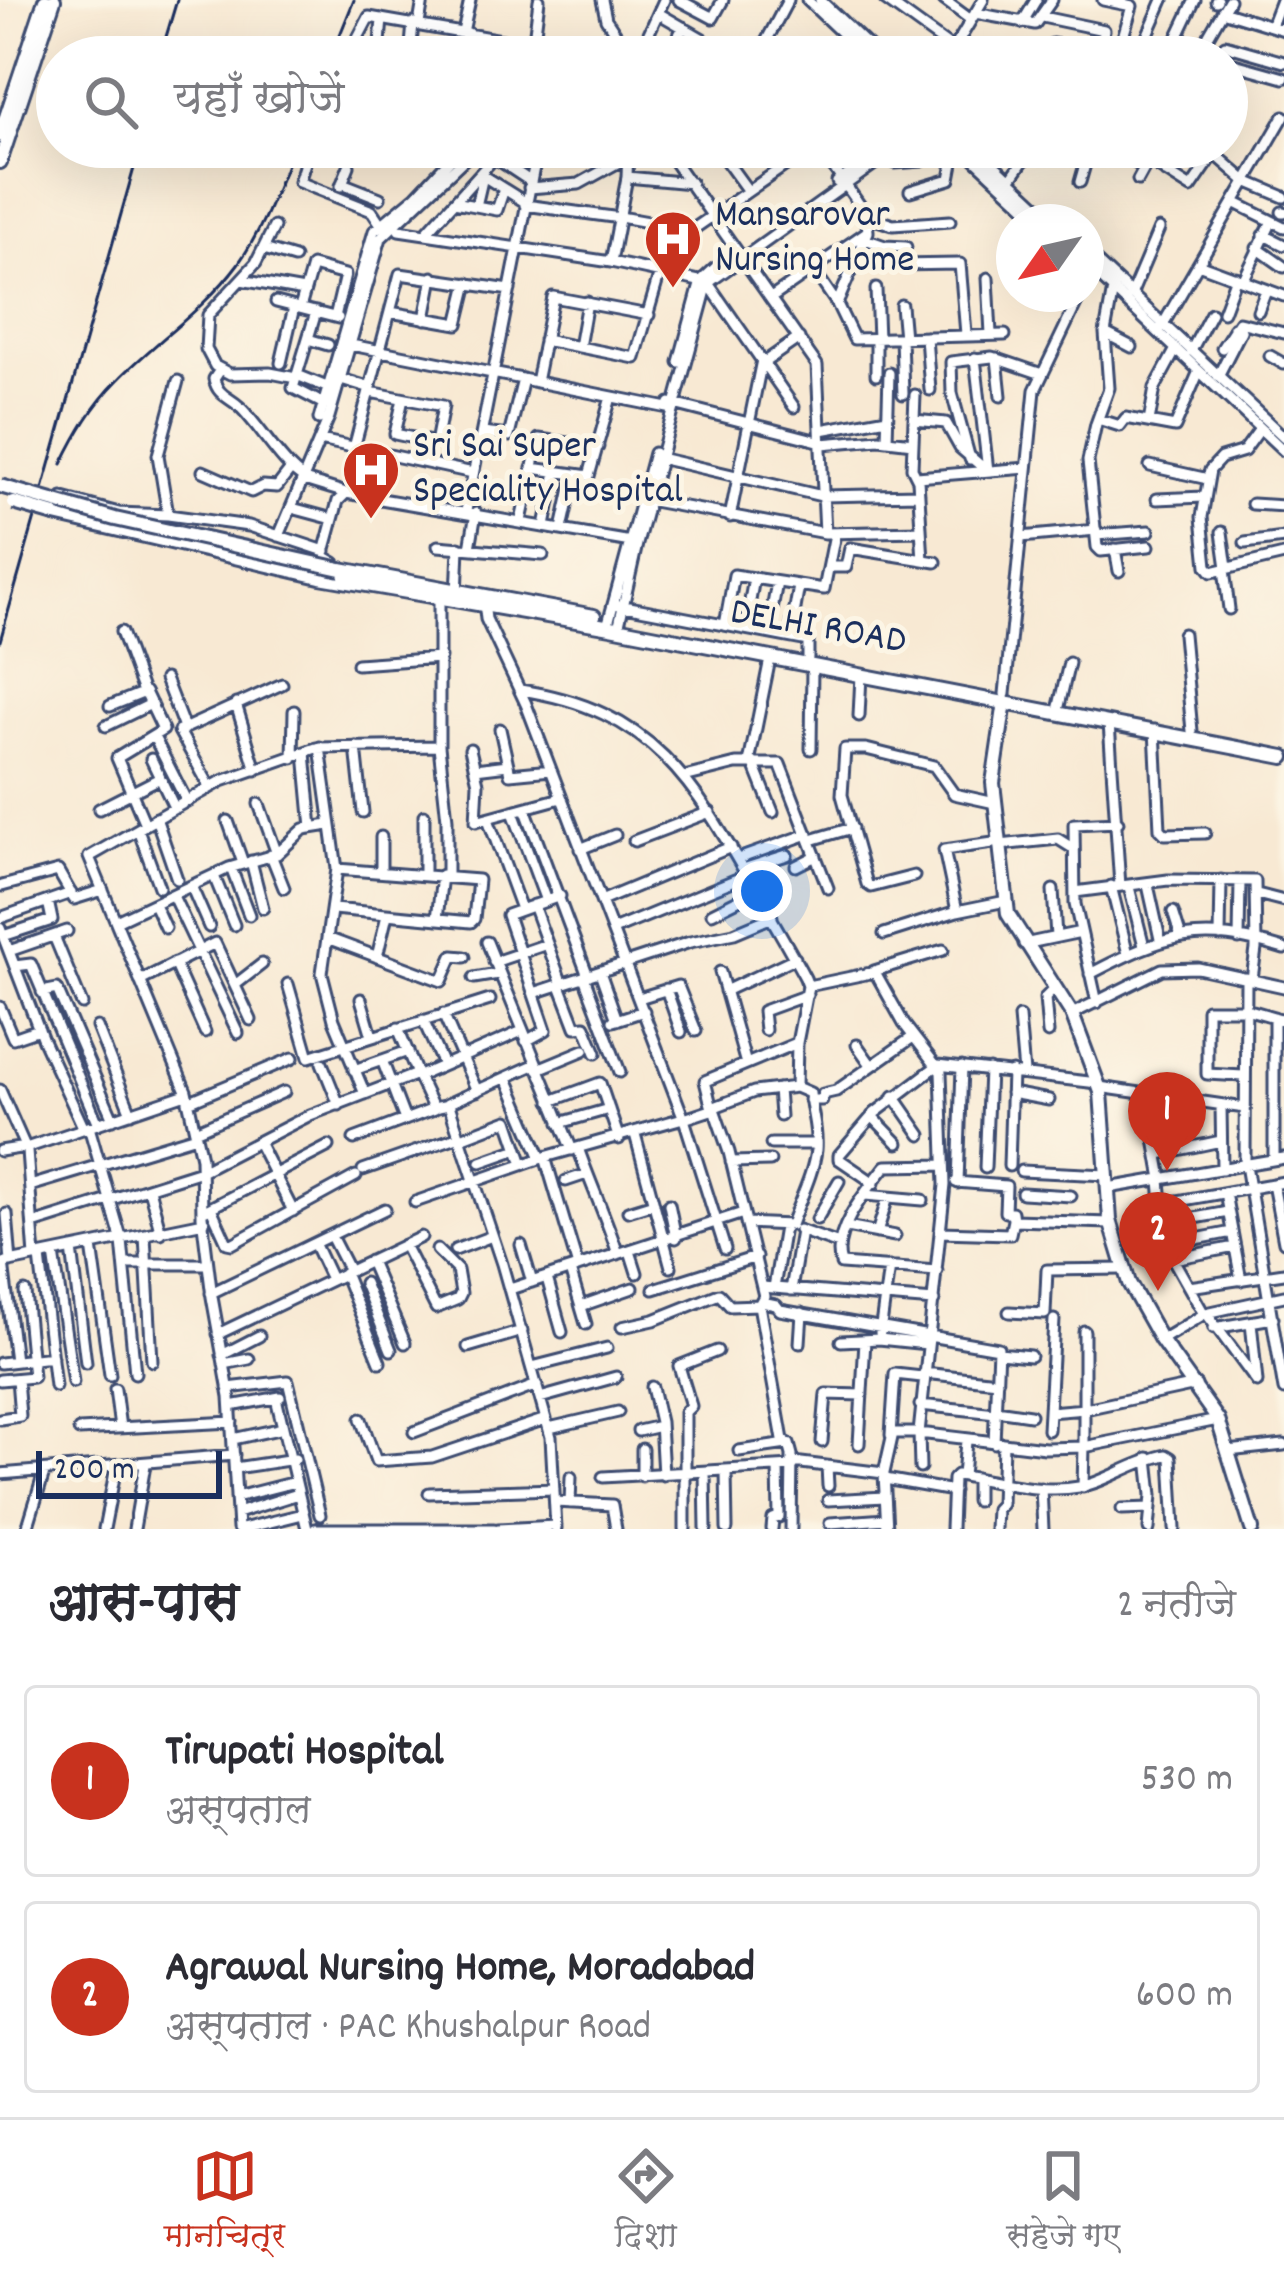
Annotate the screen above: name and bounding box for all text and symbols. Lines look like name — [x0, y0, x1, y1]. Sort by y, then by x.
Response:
search box — [36, 36, 1248, 168]
icon: search — [78, 69, 144, 135]
text: यहाँ खोजें — [174, 70, 344, 134]
place label: Mansarovar Nursing Home — [715, 190, 914, 290]
north arrow — [996, 204, 1104, 312]
hospital icon: Mansarovar Nursing Home — [642, 208, 704, 290]
place label: Sri Sai Super Speciality Hospital — [413, 421, 683, 521]
hospital icon: Sri Sai Super Speciality Hospital — [340, 439, 402, 521]
street label: DELHI ROAD — [726, 586, 910, 672]
your location — [732, 861, 792, 921]
pin: 1 — [1128, 1072, 1206, 1171]
pin: 2 — [1119, 1192, 1197, 1291]
scale bar — [36, 1445, 222, 1498]
text: 200 m — [54, 1448, 135, 1495]
text: आस-पास — [48, 1571, 239, 1643]
text: 2 नतीजे — [1117, 1580, 1236, 1635]
text: Tirupati Hospital — [165, 1722, 444, 1786]
text: 1 — [86, 1754, 94, 1809]
text: 530 m — [1141, 1754, 1233, 1809]
text: अस्पताल — [165, 1786, 311, 1841]
text: Agrawal Nursing Home, Moradabad — [165, 1938, 755, 2002]
text: 2 — [81, 1970, 99, 2025]
text: 600 m — [1136, 1970, 1233, 2025]
text: अस्पताल · PAC Khushalpur Road — [165, 2002, 651, 2057]
tab: मानचित्र — [164, 2143, 285, 2262]
tab: दिशा — [613, 2143, 679, 2262]
tab: सहेजे गए — [1006, 2143, 1120, 2262]

